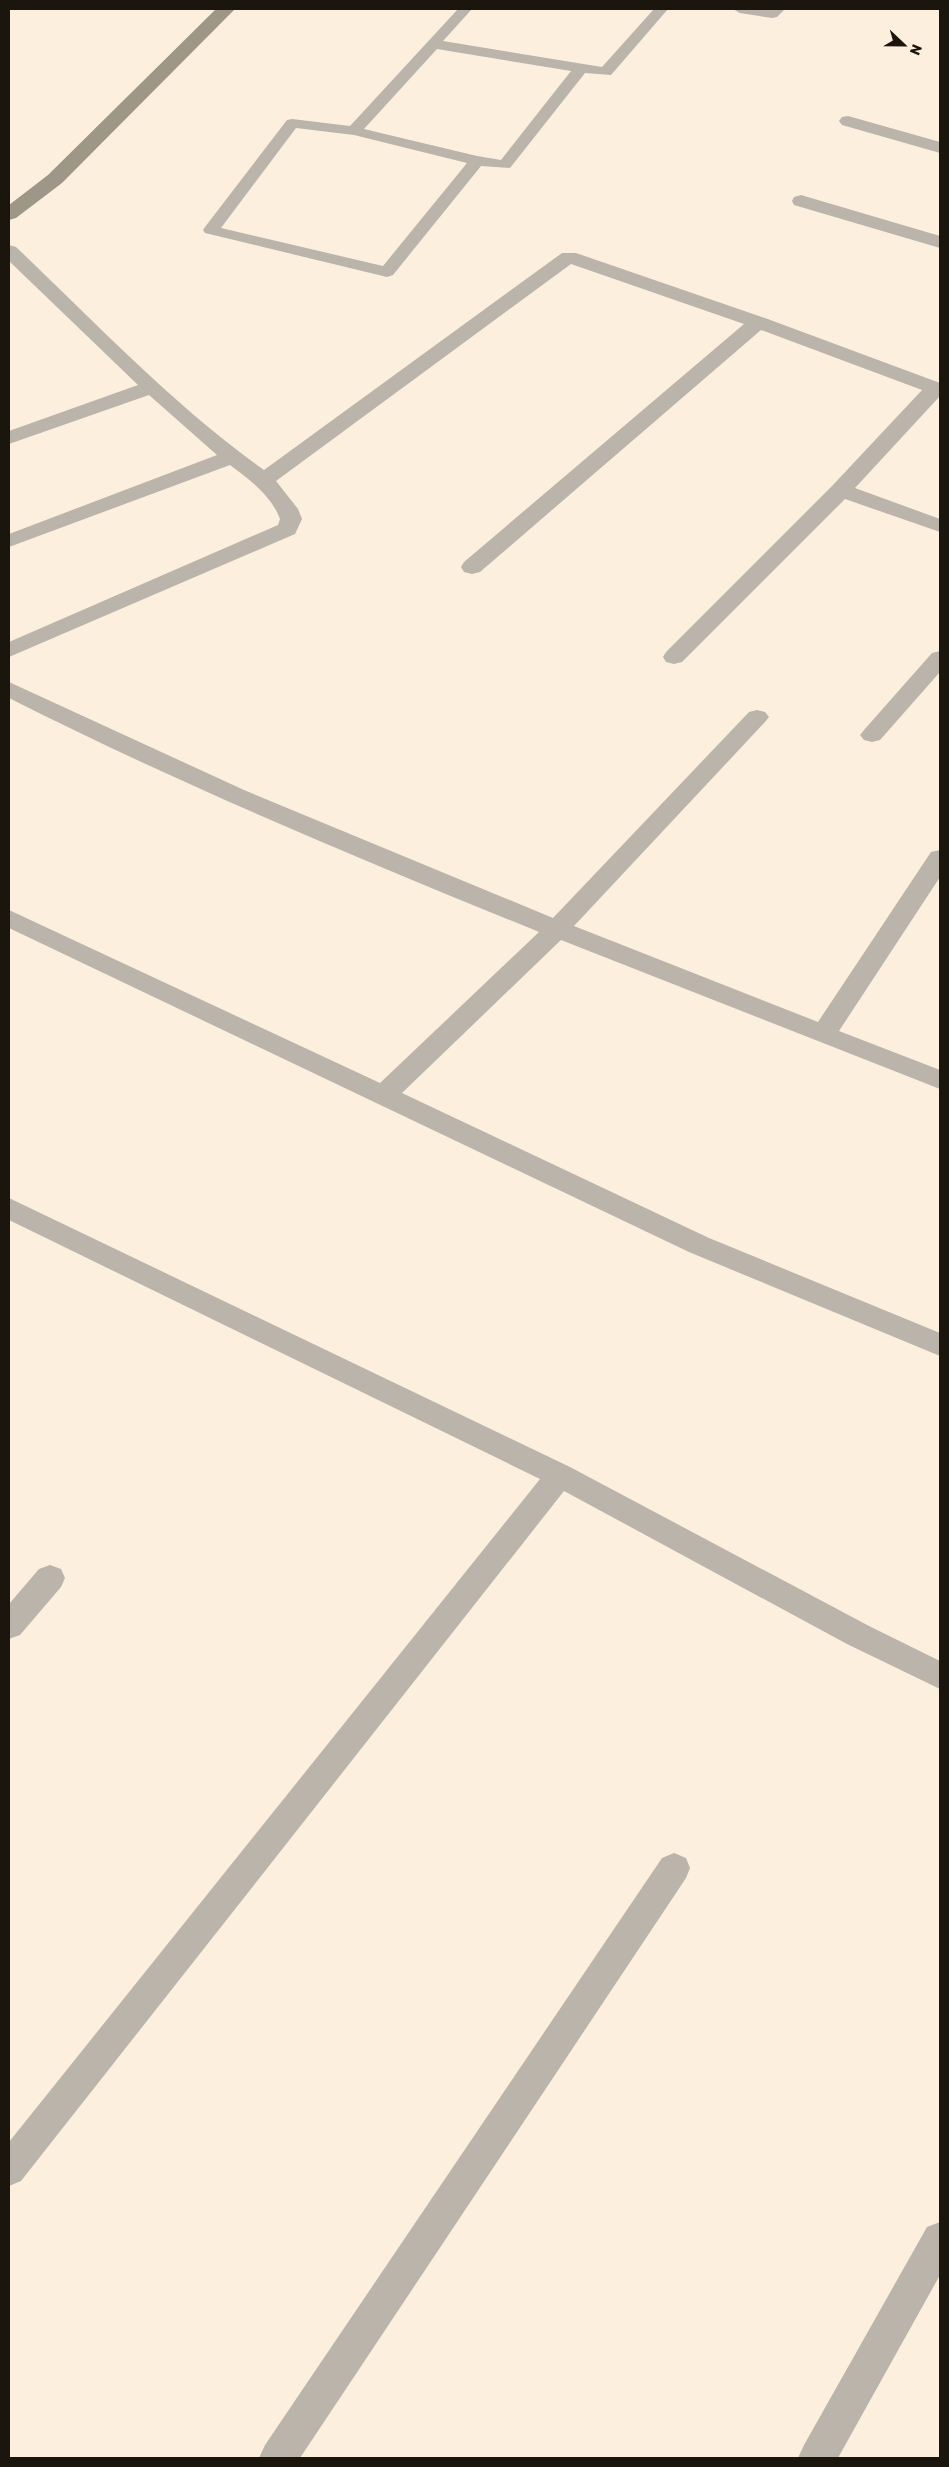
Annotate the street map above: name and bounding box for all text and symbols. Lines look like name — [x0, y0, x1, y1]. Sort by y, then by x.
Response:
north arrow — [879, 20, 929, 70]
text: N — [906, 42, 925, 58]

